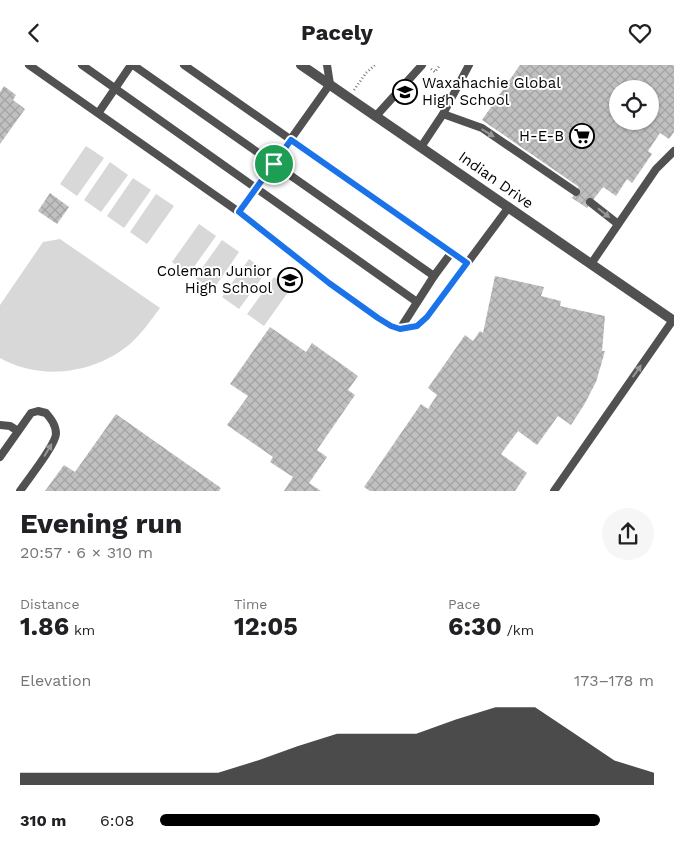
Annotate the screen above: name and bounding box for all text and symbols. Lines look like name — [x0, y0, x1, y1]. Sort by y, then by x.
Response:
icon: back — [20, 19, 48, 47]
icon: heart — [626, 19, 654, 47]
text: Pacely — [301, 20, 373, 45]
place label: Waxahachie Global High School — [422, 74, 561, 109]
school or university icon: Waxahachie Global High School — [392, 79, 418, 105]
map controls — [609, 80, 659, 130]
button: locate — [609, 80, 659, 130]
supermarket icon: H-E-B — [569, 123, 595, 149]
place label: H-E-B — [519, 127, 564, 145]
one-way arrow — [482, 128, 495, 137]
pin — [253, 143, 295, 185]
street label: Indian Drive — [455, 148, 537, 212]
icon: arrive — [260, 150, 288, 178]
one-way arrow — [597, 208, 610, 219]
place label: Coleman Junior High School — [157, 262, 272, 297]
school or university icon: Coleman Junior High School — [277, 267, 303, 293]
one-way arrow — [632, 364, 642, 378]
one-way arrow — [43, 444, 52, 457]
text: Evening run — [20, 507, 182, 540]
button: share — [602, 508, 654, 560]
text: 20:57 · 6 × 310 m — [20, 543, 153, 562]
text: Distance — [20, 596, 80, 612]
text: Time — [234, 596, 267, 612]
text: Pace — [448, 596, 480, 612]
text: 1.86 — [20, 612, 69, 641]
text: 12:05 — [234, 612, 298, 641]
text: 6:30 — [448, 612, 502, 641]
text: km — [69, 622, 95, 638]
text: /km — [502, 622, 534, 638]
text: Elevation — [20, 671, 91, 690]
text: 173–178 m — [574, 671, 654, 690]
text: 310 m — [20, 811, 66, 830]
text: 6:08 — [100, 811, 134, 830]

